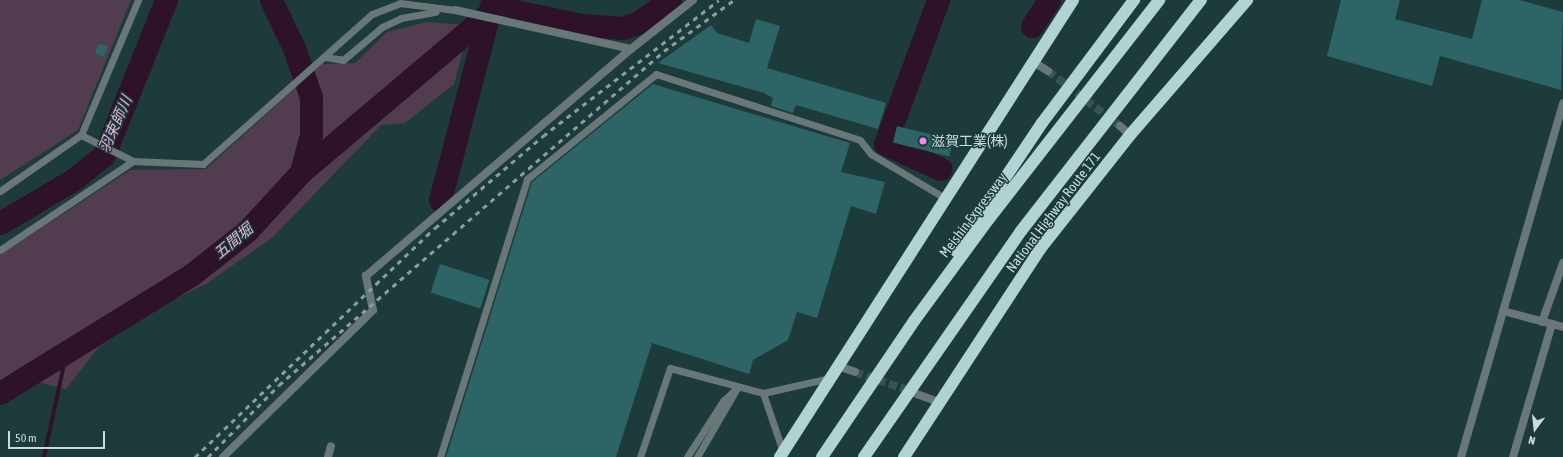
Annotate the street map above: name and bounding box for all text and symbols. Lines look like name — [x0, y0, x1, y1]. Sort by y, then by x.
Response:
water label: 羽束師川 — [95, 93, 135, 155]
place label: 滋賀工業(株) — [931, 133, 1008, 149]
marker: 滋賀工業(株) — [918, 136, 928, 146]
street label: National Highway Route 171 — [1002, 149, 1104, 275]
street label: Meishin Expressway — [936, 169, 1010, 261]
water label: 五間堀 — [210, 220, 256, 262]
north arrow — [1515, 409, 1555, 449]
scale bar — [10, 423, 107, 449]
text: 50 m — [15, 431, 37, 445]
text: N — [1527, 434, 1537, 447]

